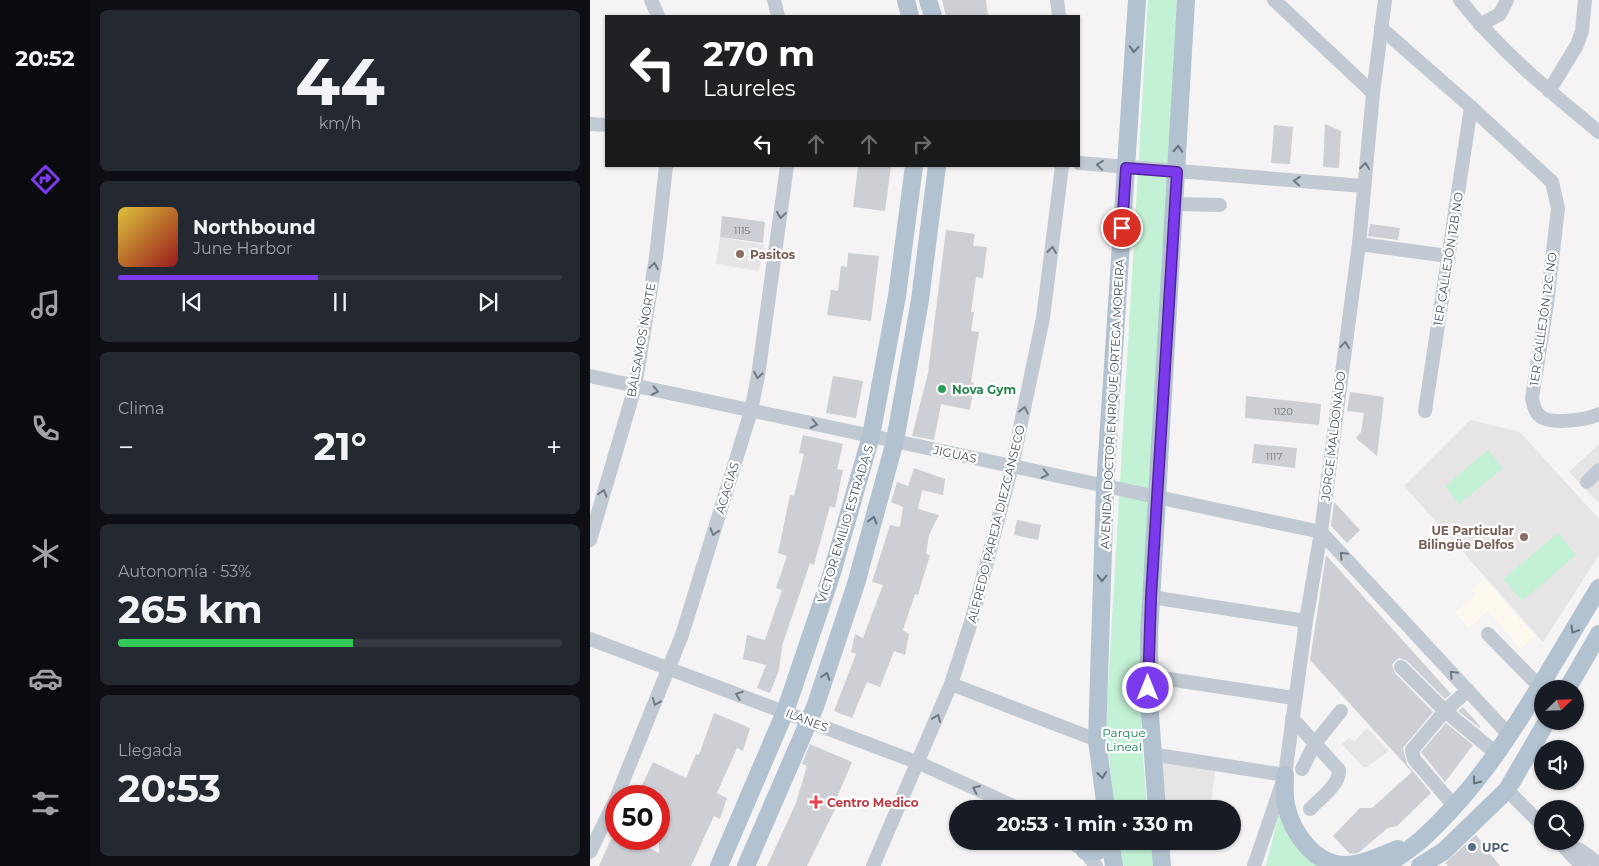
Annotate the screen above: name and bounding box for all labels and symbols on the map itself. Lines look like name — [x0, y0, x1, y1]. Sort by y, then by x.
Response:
one-way arrow — [1128, 45, 1139, 53]
one-way arrow — [1173, 145, 1184, 153]
one-way arrow — [1096, 160, 1104, 171]
one-way arrow — [1359, 162, 1370, 170]
one-way arrow — [1293, 176, 1301, 187]
street label: 1ER CALLEJÓN 12B NO — [1430, 191, 1466, 327]
pin — [1101, 207, 1143, 249]
one-way arrow — [776, 211, 787, 219]
house number: 1115 — [734, 224, 751, 237]
one-way arrow — [1046, 246, 1057, 254]
place label: Pasitos — [750, 247, 796, 262]
marker: Pasitos — [734, 248, 746, 260]
street label: 1ER CALLEJÓN 12C NO — [1526, 251, 1560, 387]
street label: AVENIDA DOCTOR ENRIQUE ORTEGA MOREIRA — [1097, 258, 1127, 550]
one-way arrow — [649, 262, 659, 271]
street label: BÁLSAMOS NORTE — [624, 282, 658, 398]
one-way arrow — [1339, 341, 1350, 349]
street label: JORGE MALDONADO — [1317, 370, 1348, 503]
one-way arrow — [754, 371, 764, 380]
place label: Nova Gym — [952, 382, 1016, 397]
marker: Nova Gym — [936, 383, 948, 395]
one-way arrow — [650, 385, 659, 396]
house number: 1120 — [1273, 405, 1293, 418]
one-way arrow — [1018, 406, 1029, 415]
one-way arrow — [809, 418, 818, 429]
street label: ALFREDO PAREJA DIEZCANSECO — [964, 423, 1028, 625]
street label: JIGUAS — [931, 442, 978, 466]
street label: VÍCTOR EMILIO ESTRADA S — [814, 443, 876, 605]
house number: 1117 — [1266, 450, 1282, 463]
street label: ACACIAS — [712, 460, 742, 516]
one-way arrow — [1041, 468, 1049, 478]
one-way arrow — [598, 489, 608, 497]
one-way arrow — [868, 517, 878, 525]
place label: UE Particular Bilingüe Delfos — [1418, 523, 1515, 552]
one-way arrow — [709, 527, 719, 535]
marker: UE Particular Bilingüe Delfos — [1518, 531, 1530, 543]
one-way arrow — [1339, 552, 1348, 561]
one-way arrow — [1097, 574, 1107, 582]
one-way arrow — [1570, 625, 1580, 634]
position arrow — [1121, 661, 1173, 713]
one-way arrow — [1450, 671, 1459, 680]
one-way arrow — [820, 672, 830, 680]
north arrow — [1534, 680, 1584, 730]
one-way arrow — [735, 691, 744, 701]
one-way arrow — [652, 697, 662, 706]
street label: ILANES — [784, 705, 830, 735]
one-way arrow — [931, 714, 942, 723]
park label: Parque Lineal — [1102, 725, 1146, 754]
one-way arrow — [1096, 771, 1107, 779]
one-way arrow — [1473, 775, 1482, 785]
one-way arrow — [972, 784, 981, 795]
speed limit sign: 50 — [605, 785, 670, 850]
marker: Centro Medico — [809, 795, 823, 809]
place label: Centro Medico — [827, 795, 919, 810]
place label: UPC — [1482, 840, 1509, 855]
marker: UPC — [1466, 841, 1478, 853]

